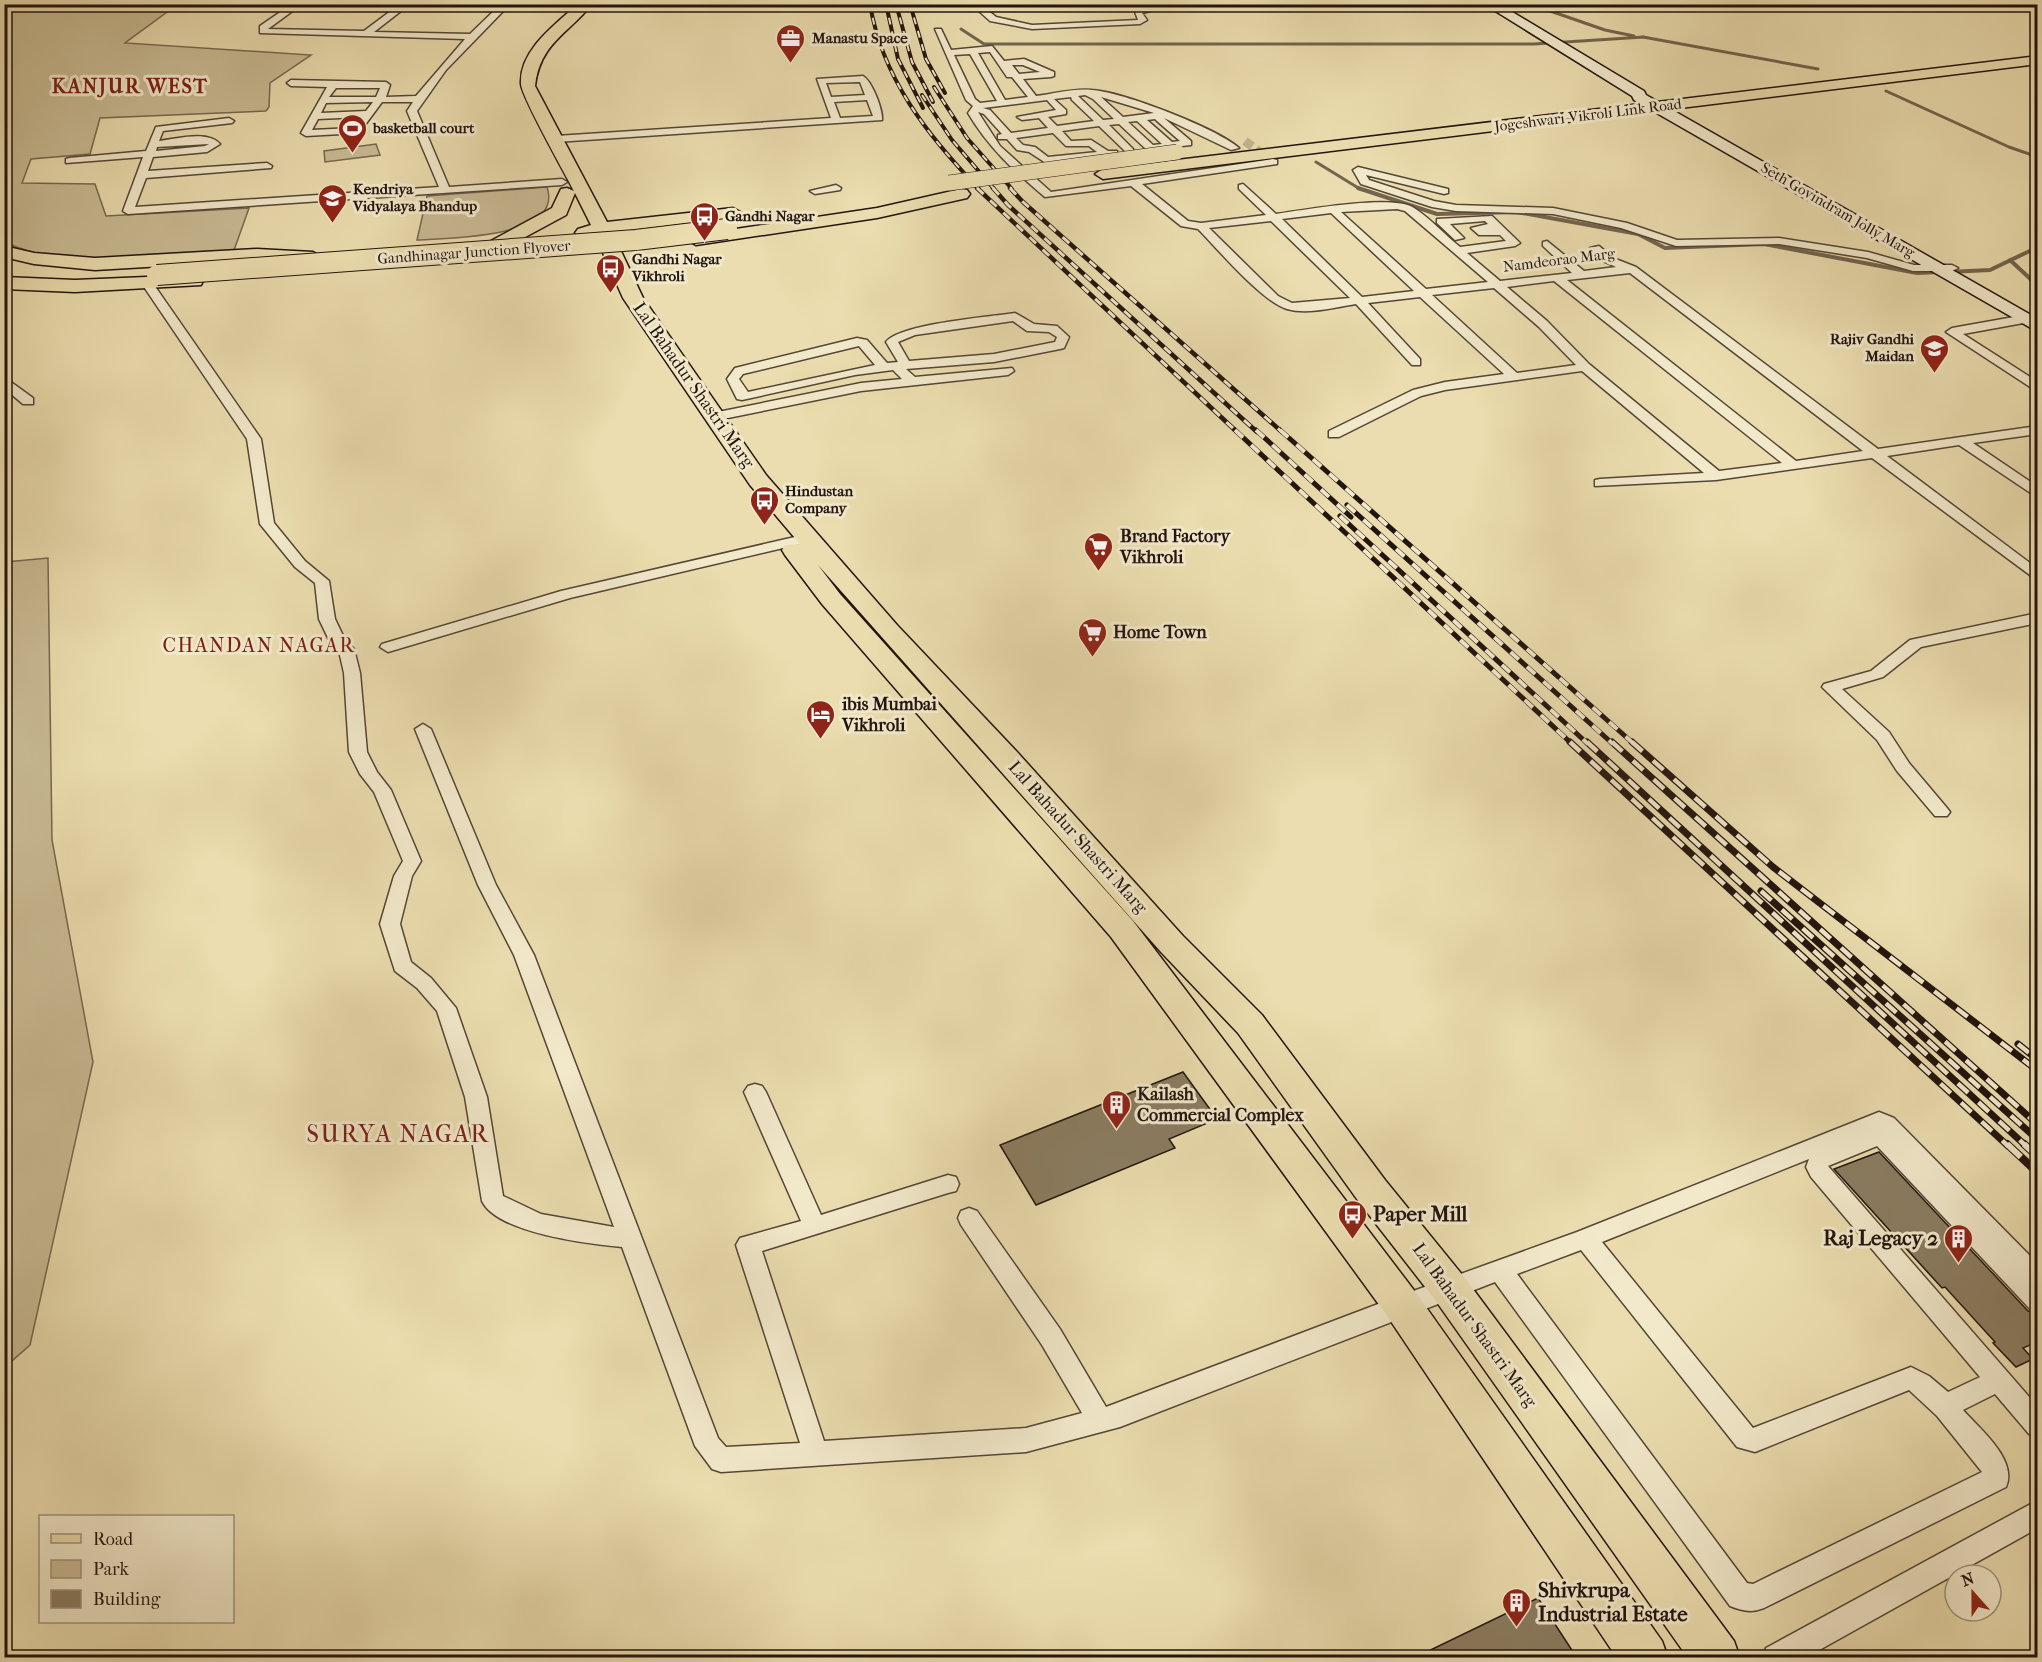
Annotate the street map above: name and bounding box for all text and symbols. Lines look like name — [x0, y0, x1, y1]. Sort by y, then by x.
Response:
office icon: Manastu Space — [775, 22, 807, 64]
place label: Manastu Space — [811, 29, 908, 47]
district label: KANJUR WEST — [52, 75, 208, 98]
street label: Jogeshwari-Vikroli Link Road — [1492, 94, 1684, 136]
sports icon: basketball court — [336, 112, 368, 154]
place label: basketball court — [372, 119, 475, 137]
street label: Seth Govindram Jolly Marg — [1758, 158, 1919, 262]
place label: Kendriya Vidyalaya Bhandup — [352, 180, 477, 215]
school or university icon: Kendriya Vidyalaya Bhandup — [316, 182, 348, 224]
bus stop icon: Gandhi Nagar — [688, 200, 720, 242]
place label: Gandhi Nagar — [725, 207, 815, 225]
street label: Gandhinagar Junction Flyover — [377, 236, 572, 268]
street label: Namdeorao Marg — [1502, 244, 1617, 276]
place label: Gandhi Nagar Vikhroli — [631, 250, 722, 285]
bus stop icon: Gandhi Nagar Vikhroli — [595, 252, 627, 294]
street label: Lal Bahadur Shastri Marg — [628, 298, 759, 473]
place label: Rajiv Gandhi Maidan — [1830, 330, 1915, 365]
school or university icon: Rajiv Gandhi Maidan — [1919, 332, 1951, 374]
place label: Hindustan Company — [785, 482, 853, 517]
bus stop icon: Hindustan Company — [748, 484, 780, 526]
place label: Brand Factory Vikhroli — [1119, 526, 1232, 568]
supermarket icon: Brand Factory Vikhroli — [1083, 530, 1115, 572]
supermarket icon: Home Town — [1076, 616, 1108, 658]
place label: Home Town — [1113, 622, 1207, 643]
district label: CHANDAN NAGAR — [162, 634, 356, 657]
place label: ibis Mumbai Vikhroli — [841, 694, 937, 736]
hotel icon: ibis Mumbai Vikhroli — [805, 698, 837, 740]
street label: Lal Bahadur Shastri Marg — [1004, 757, 1152, 918]
place label: Kailash Commercial Complex — [1137, 1084, 1304, 1126]
building icon: Kailash Commercial Complex — [1100, 1088, 1132, 1130]
district label: SURYA NAGAR — [307, 1120, 490, 1148]
bus stop icon: Paper Mill — [1336, 1198, 1368, 1240]
place label: Paper Mill — [1373, 1202, 1468, 1226]
building icon: Raj Legacy 2 — [1943, 1222, 1975, 1264]
place label: Raj Legacy 2 — [1823, 1226, 1938, 1250]
street label: Lal Bahadur Shastri Marg — [1408, 1239, 1541, 1412]
legend — [39, 1515, 234, 1623]
text: Road — [93, 1529, 133, 1550]
text: Park — [93, 1559, 130, 1580]
north arrow — [1943, 1563, 2003, 1623]
text: N — [1959, 1568, 1978, 1591]
place label: Shivkrupa Industrial Estate — [1538, 1578, 1688, 1626]
building icon: Shivkrupa Industrial Estate — [1501, 1586, 1533, 1628]
text: Building — [93, 1589, 161, 1610]

